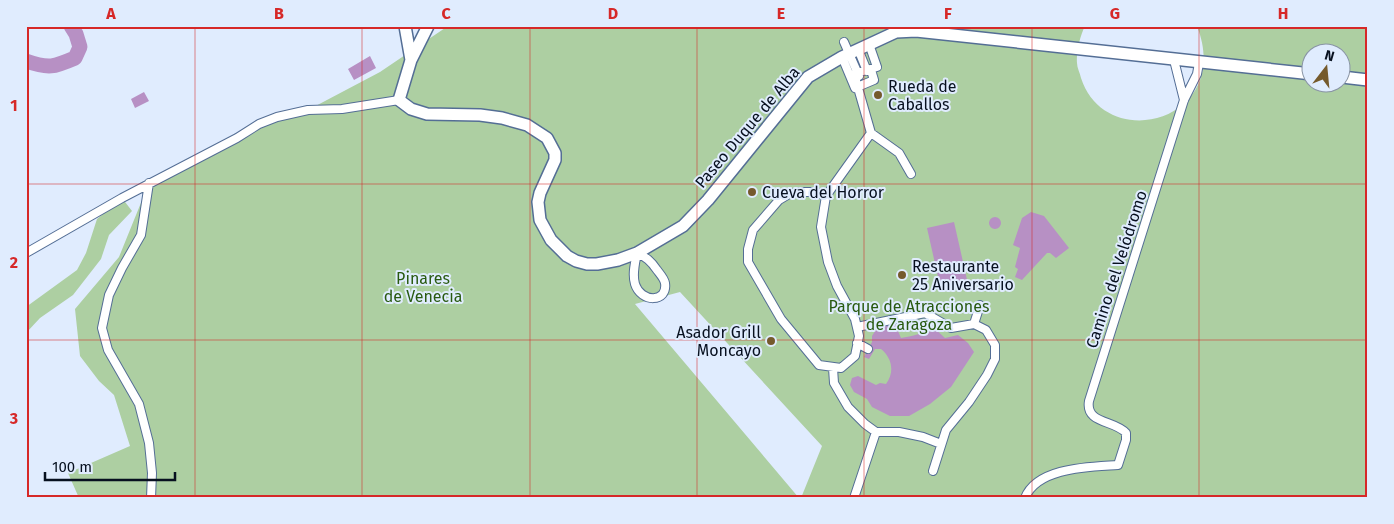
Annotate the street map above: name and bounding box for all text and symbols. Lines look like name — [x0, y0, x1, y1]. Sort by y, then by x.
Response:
text: A — [105, 4, 116, 23]
text: B — [274, 4, 284, 23]
text: C — [441, 4, 451, 23]
text: D — [608, 4, 618, 23]
text: E — [777, 4, 785, 23]
text: F — [944, 4, 952, 23]
text: G — [1110, 4, 1120, 23]
text: H — [1278, 4, 1288, 23]
north arrow — [1302, 42, 1352, 92]
text: N — [1323, 47, 1336, 65]
street label: Paseo Duque de Alba — [691, 63, 804, 192]
place label: Rueda de Caballos — [888, 77, 957, 114]
marker: Rueda de Caballos — [872, 89, 884, 101]
text: 1 — [10, 96, 18, 115]
place label: Cueva del Horror — [762, 183, 885, 202]
marker: Cueva del Horror — [746, 186, 758, 198]
street label: Camino del Velódromo — [1082, 188, 1151, 350]
text: 2 — [10, 253, 18, 272]
place label: Restaurante 25 Aniversario — [912, 257, 1014, 294]
park label: Pinares de Venecia — [384, 269, 462, 306]
marker: Restaurante 25 Aniversario — [896, 269, 908, 281]
park label: Parque de Atracciones de Zaragoza — [829, 297, 989, 334]
place label: Asador Grill Moncayo — [676, 323, 761, 360]
marker: Asador Grill Moncayo — [765, 335, 777, 347]
text: 3 — [9, 409, 18, 428]
scale bar — [45, 449, 175, 481]
text: 100 m — [52, 458, 92, 476]

